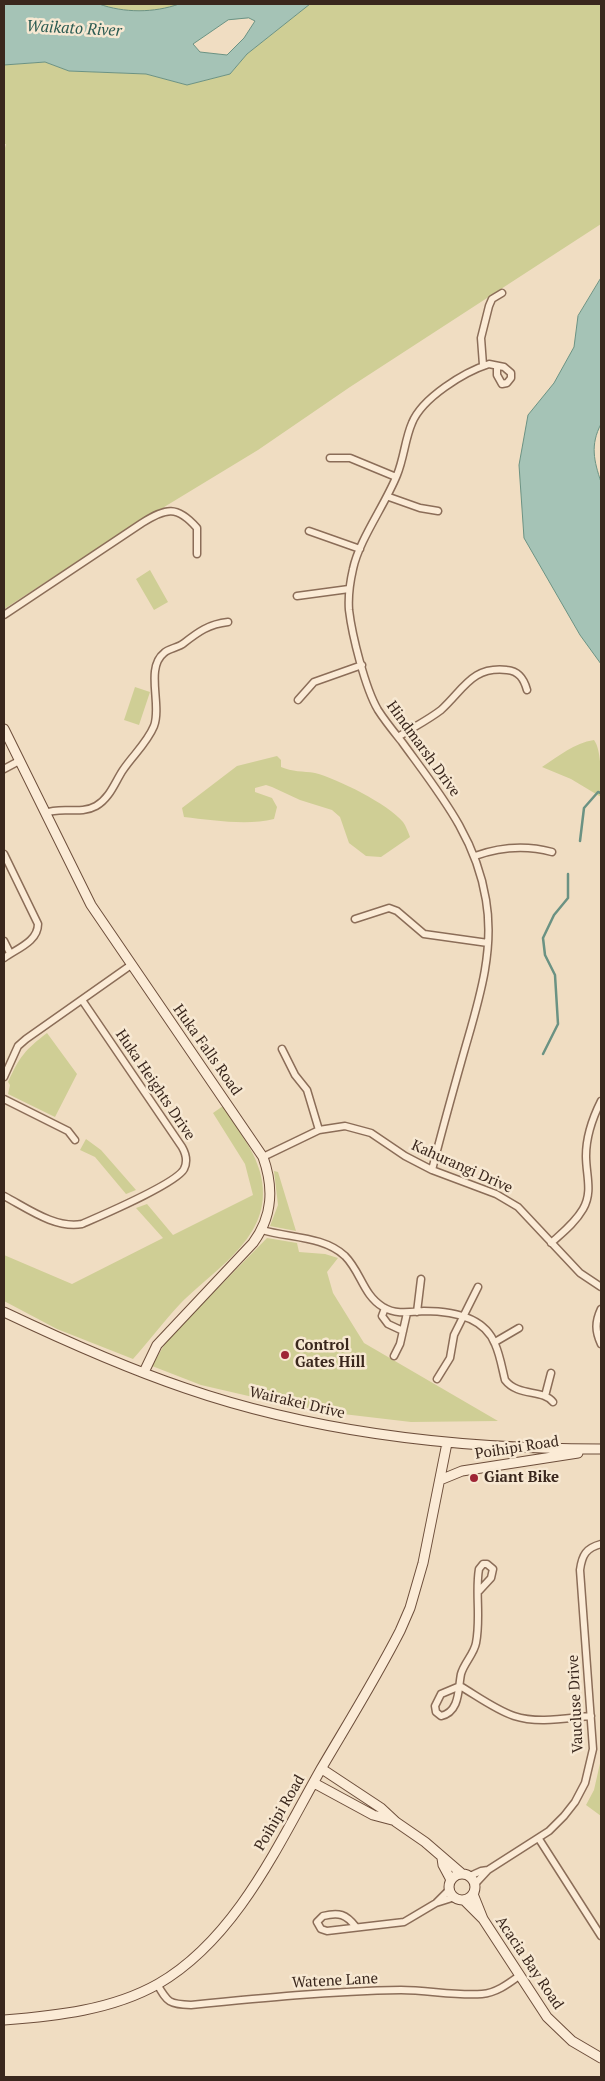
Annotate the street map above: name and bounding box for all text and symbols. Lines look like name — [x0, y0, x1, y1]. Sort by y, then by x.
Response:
water label: Waikato River — [26, 17, 122, 41]
street label: Hindmarsh Drive — [382, 698, 464, 800]
street label: Huka Falls Road — [169, 1001, 245, 1099]
street label: Huka Heights Drive — [111, 1026, 199, 1144]
street label: Kahurangi Drive — [409, 1137, 515, 1197]
place label: Control Gates Hill — [295, 1337, 365, 1372]
marker: Control Gates Hill — [279, 1349, 291, 1361]
street label: Wairakei Drive — [247, 1383, 347, 1423]
street label: Poihipi Road — [474, 1432, 560, 1464]
place label: Giant Bike — [484, 1469, 559, 1487]
marker: Giant Bike — [468, 1472, 480, 1484]
street label: Vaucluse Drive — [564, 1654, 588, 1754]
street label: Poihipi Road — [251, 1772, 309, 1854]
street label: Acacia Bay Road — [491, 1913, 567, 2013]
street label: Watene Lane — [292, 1970, 378, 1992]

